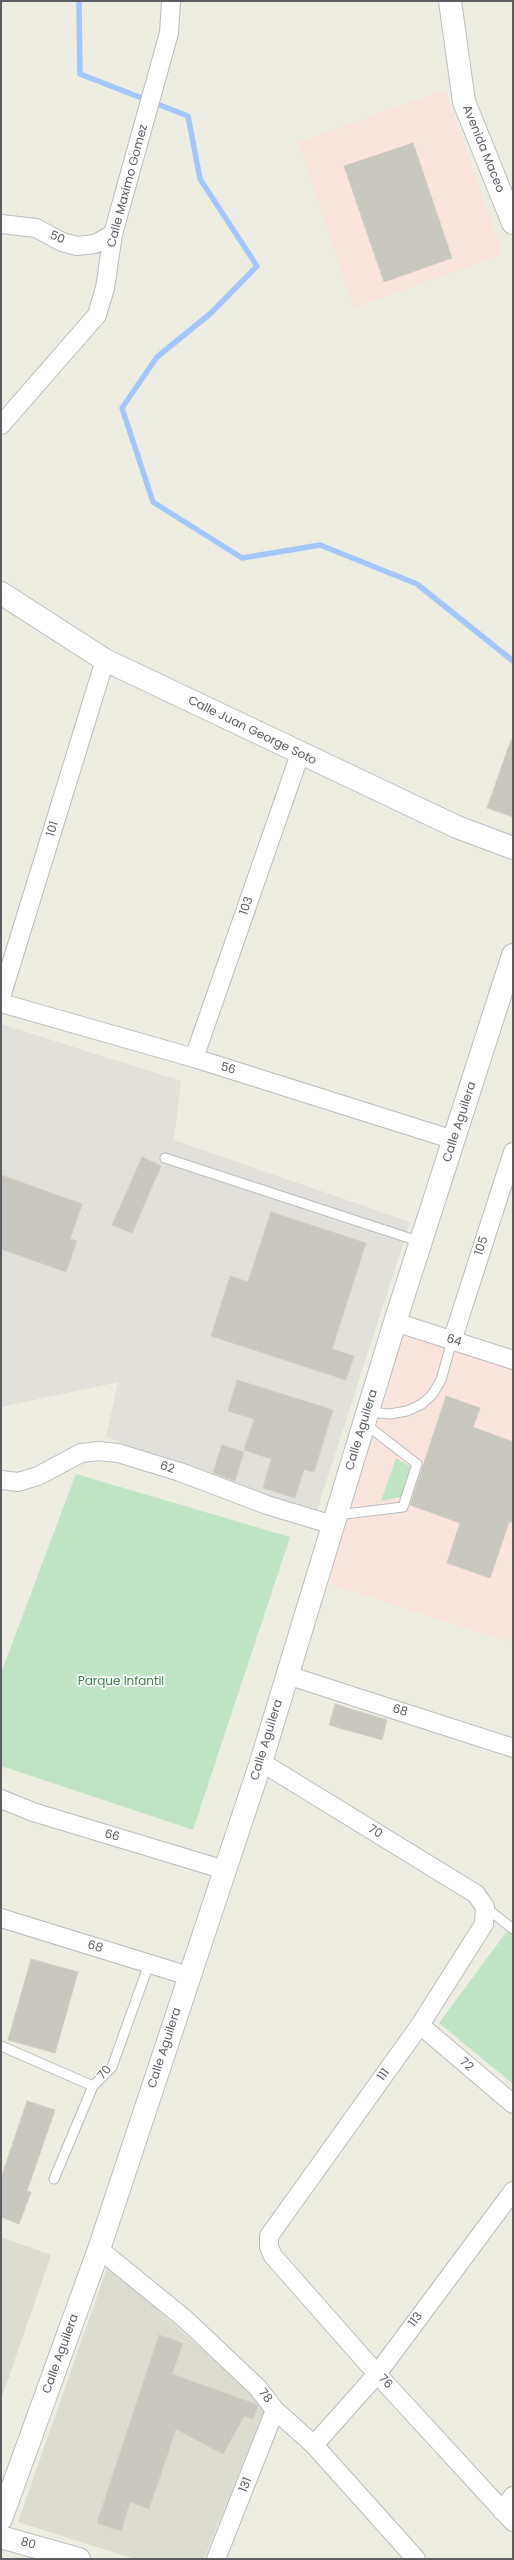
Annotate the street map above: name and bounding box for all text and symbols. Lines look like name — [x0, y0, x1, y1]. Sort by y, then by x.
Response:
street label: Avenida Maceo — [459, 103, 507, 195]
street label: Calle Maximo Gomez — [105, 123, 151, 249]
street label: 50 — [47, 228, 67, 248]
street label: Calle Juan George Soto — [185, 694, 319, 768]
street label: 101 — [44, 820, 62, 838]
street label: 103 — [237, 895, 257, 917]
street label: 56 — [219, 1060, 237, 1078]
street label: Calle Aguilera — [440, 1080, 480, 1164]
street label: 105 — [472, 1235, 492, 1257]
street label: 64 — [445, 1332, 463, 1350]
street label: Calle Aguilera — [343, 1388, 381, 1472]
street label: 62 — [158, 1459, 176, 1477]
park label: Parque Infantil — [78, 1675, 164, 1689]
street label: Calle Aguilera — [248, 1698, 286, 1782]
street label: 68 — [391, 1702, 409, 1720]
street label: 70 — [365, 1822, 385, 1842]
street label: 66 — [103, 1827, 121, 1845]
street label: 68 — [86, 1938, 104, 1956]
street label: Calle Aguilera — [145, 2006, 185, 2090]
street label: 72 — [456, 2055, 476, 2075]
street label: 70 — [95, 2063, 115, 2083]
street label: 111 — [375, 2066, 393, 2084]
street label: 113 — [406, 2310, 426, 2330]
street label: Calle Aguilera — [40, 2312, 82, 2396]
street label: 76 — [375, 2372, 395, 2392]
street label: 78 — [255, 2386, 275, 2406]
street label: 131 — [237, 2475, 255, 2495]
street label: 80 — [19, 2535, 37, 2553]

